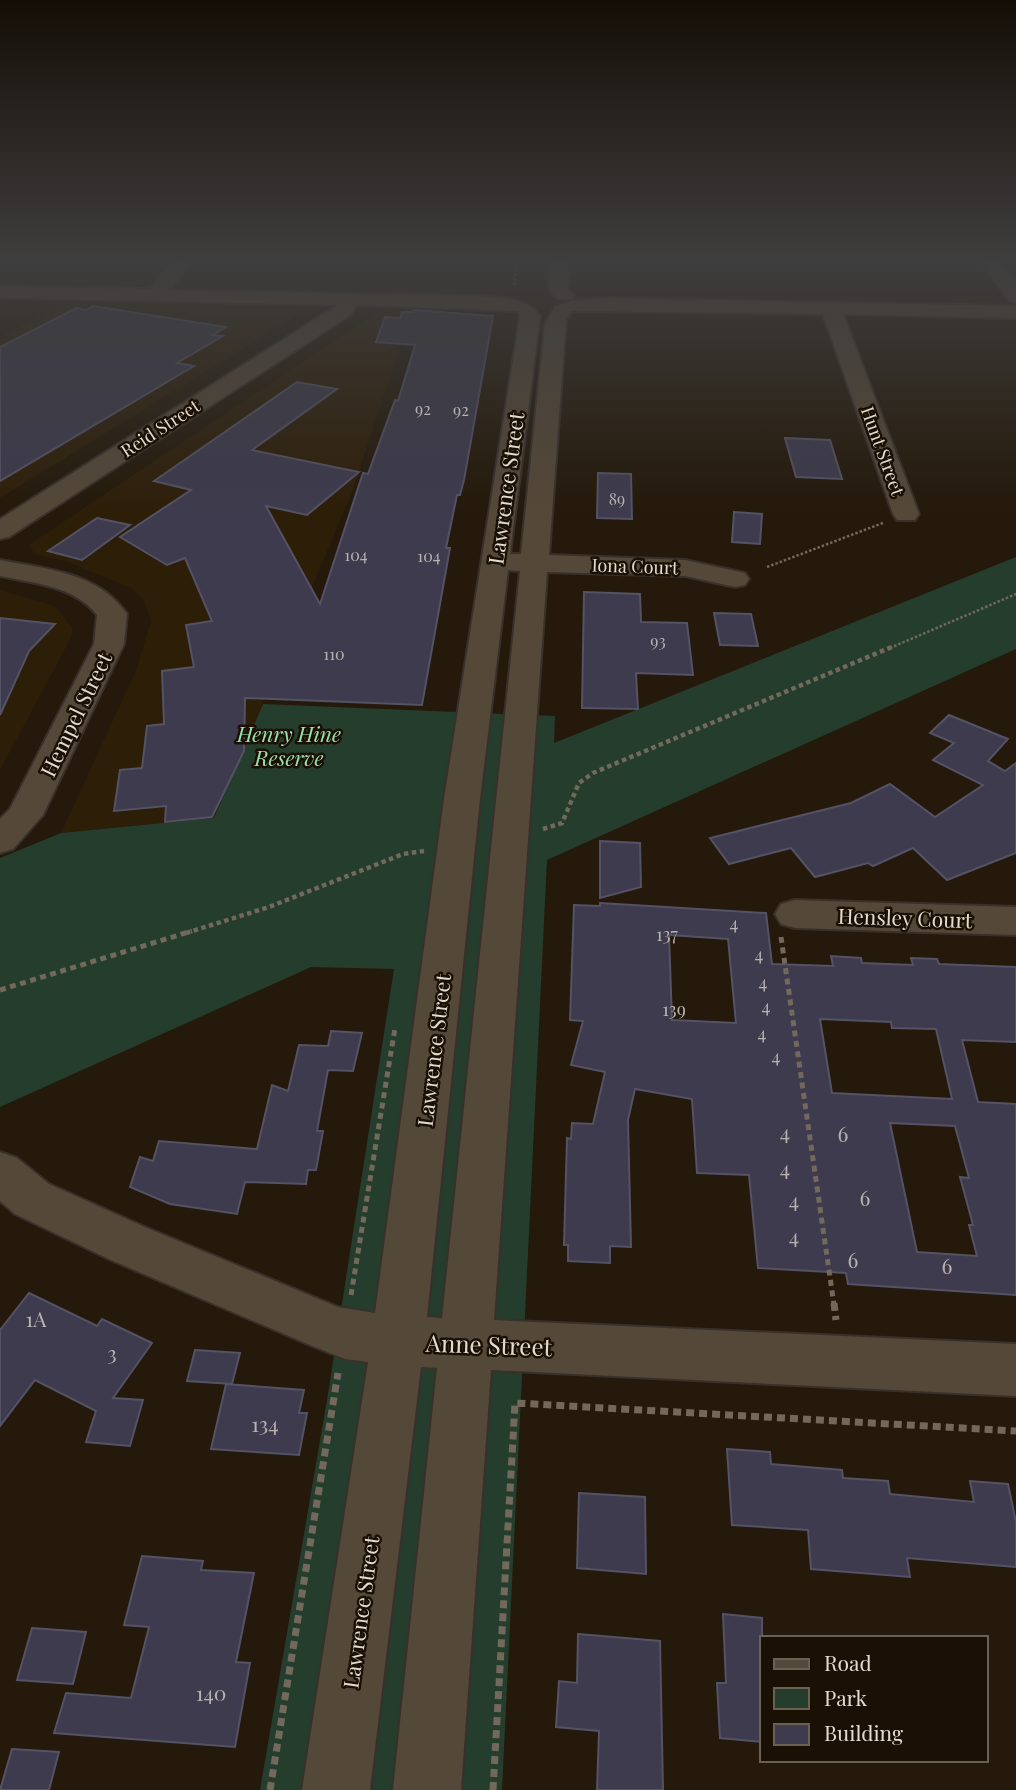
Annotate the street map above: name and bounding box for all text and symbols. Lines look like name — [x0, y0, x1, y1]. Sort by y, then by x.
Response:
street label: Reid Street — [116, 393, 205, 462]
house number: 92 — [415, 398, 431, 419]
house number: 92 — [453, 399, 469, 420]
street label: Hunt Street — [856, 403, 910, 500]
street label: Lawrence Street — [480, 410, 530, 566]
house number: 89 — [609, 488, 625, 509]
house number: 104 — [344, 544, 368, 565]
house number: 104 — [417, 545, 441, 566]
street label: Iona Court — [591, 552, 679, 580]
house number: 93 — [650, 630, 666, 651]
house number: 110 — [323, 643, 345, 664]
street label: Hempel Street — [33, 647, 117, 781]
park label: Henry Hine Reserve — [236, 719, 341, 771]
street label: Hensley Court — [837, 901, 973, 933]
house number: 4 — [730, 911, 739, 935]
house number: 137 — [656, 922, 679, 946]
house number: 4 — [755, 942, 764, 966]
house number: 4 — [759, 970, 768, 994]
street label: Lawrence Street — [410, 972, 456, 1128]
house number: 4 — [762, 994, 771, 1018]
house number: 139 — [662, 997, 686, 1021]
house number: 4 — [758, 1021, 767, 1045]
house number: 4 — [772, 1044, 781, 1068]
house number: 4 — [780, 1117, 790, 1145]
house number: 6 — [838, 1119, 849, 1147]
house number: 4 — [780, 1153, 790, 1181]
house number: 6 — [860, 1183, 871, 1211]
house number: 4 — [789, 1185, 799, 1213]
house number: 4 — [789, 1221, 799, 1249]
house number: 6 — [848, 1245, 859, 1273]
house number: 6 — [942, 1251, 953, 1279]
house number: 1A — [26, 1304, 47, 1332]
street label: Anne Street — [424, 1326, 553, 1362]
house number: 3 — [107, 1338, 117, 1366]
house number: 134 — [251, 1409, 279, 1437]
street label: Lawrence Street — [335, 1534, 385, 1690]
legend — [760, 1636, 988, 1762]
text: Road — [824, 1648, 872, 1676]
house number: 140 — [196, 1678, 226, 1706]
text: Park — [824, 1683, 868, 1711]
text: Building — [824, 1718, 903, 1746]

